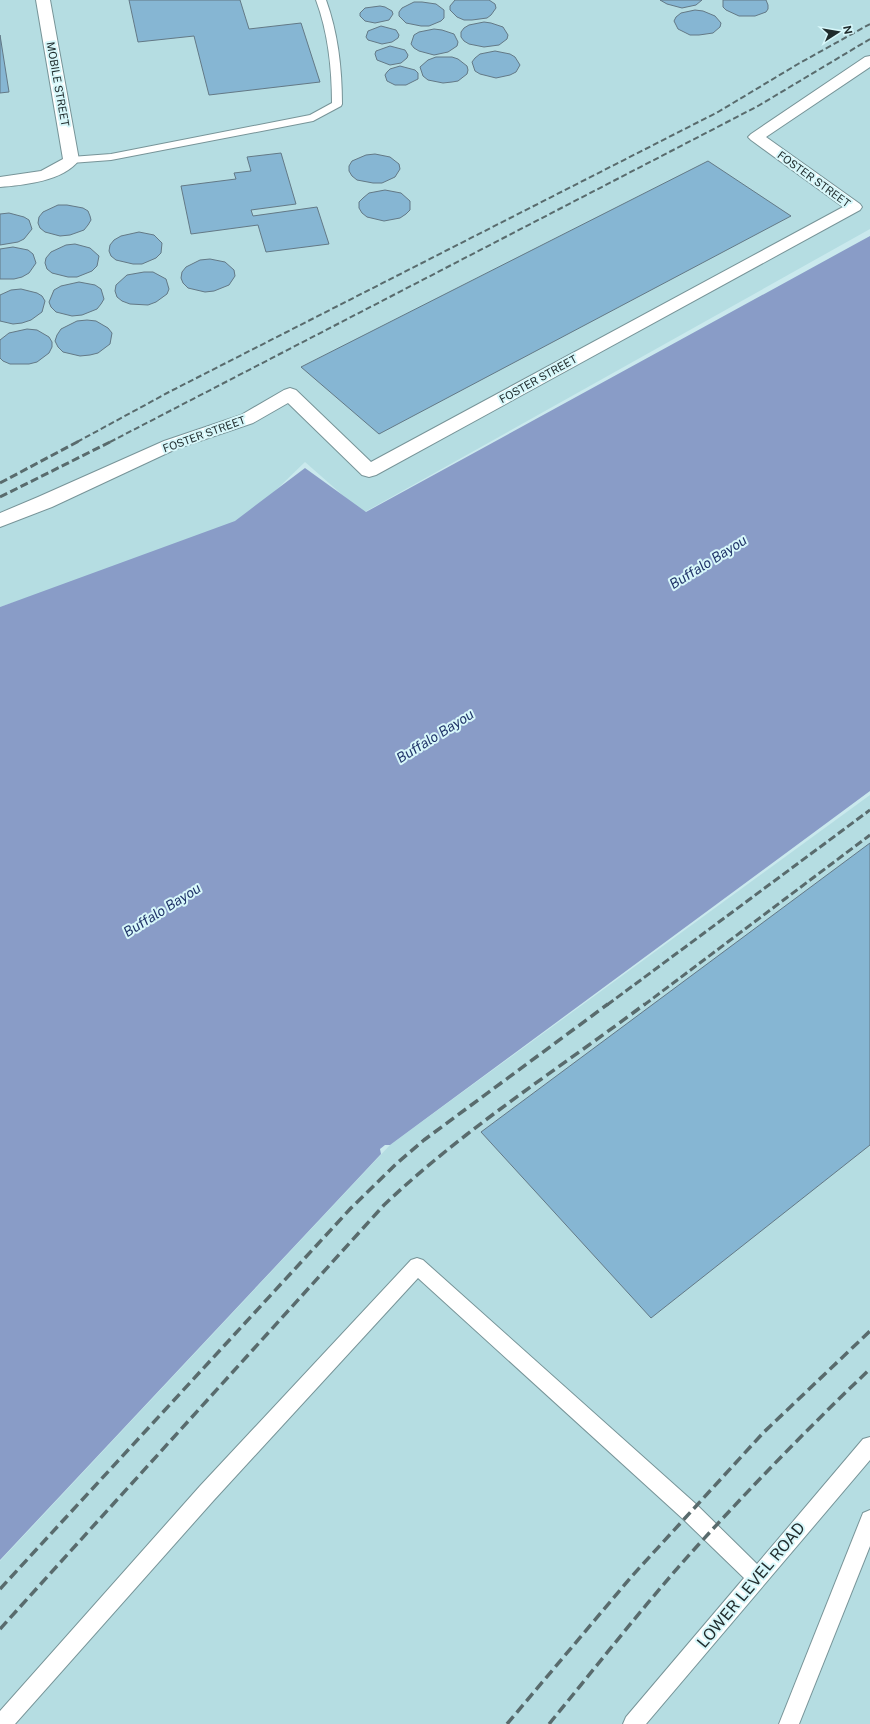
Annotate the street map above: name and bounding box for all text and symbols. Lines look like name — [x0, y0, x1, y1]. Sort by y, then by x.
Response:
north arrow — [818, 12, 858, 52]
text: N — [841, 24, 855, 35]
street label: MOBILE STREET — [45, 41, 71, 128]
street label: FOSTER STREET — [775, 149, 853, 210]
street label: FOSTER STREET — [497, 352, 579, 405]
street label: FOSTER STREET — [161, 413, 247, 454]
water label: Buffalo Bayou — [666, 532, 750, 592]
water label: Buffalo Bayou — [393, 706, 477, 766]
water label: Buffalo Bayou — [120, 880, 204, 940]
street label: LOWER LEVEL ROAD — [693, 1518, 809, 1652]

